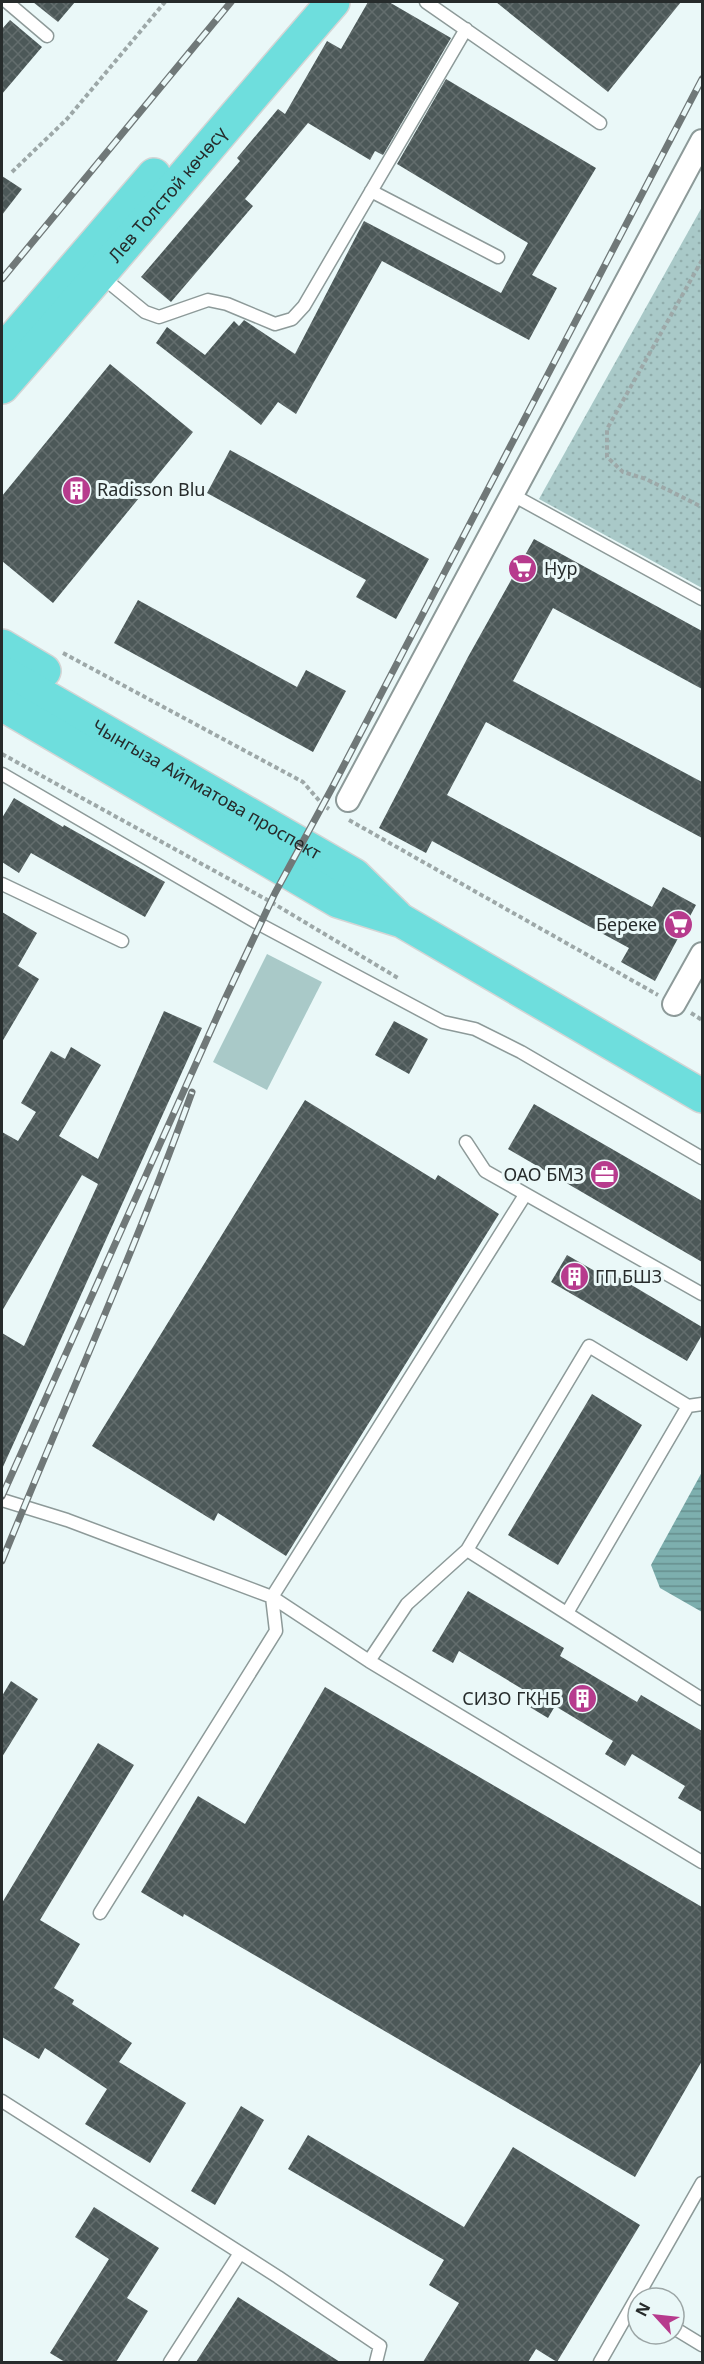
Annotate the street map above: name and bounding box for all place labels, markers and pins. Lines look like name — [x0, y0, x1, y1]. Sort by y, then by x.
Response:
building icon: Radisson Blu — [60, 474, 92, 506]
place label: Radisson Blu — [97, 477, 205, 501]
supermarket icon: Нур — [507, 553, 539, 585]
place label: Нур — [544, 556, 578, 580]
supermarket icon: Береке — [662, 909, 694, 941]
place label: Береке — [596, 912, 657, 936]
office icon: ОАО БМЗ — [589, 1159, 621, 1191]
place label: ОАО БМЗ — [503, 1162, 584, 1186]
building icon: ГП БШЗ — [558, 1261, 590, 1293]
place label: ГП БШЗ — [595, 1264, 662, 1288]
building icon: СИЗО ГКНБ — [566, 1683, 598, 1715]
place label: СИЗО ГКНБ — [462, 1686, 561, 1710]

